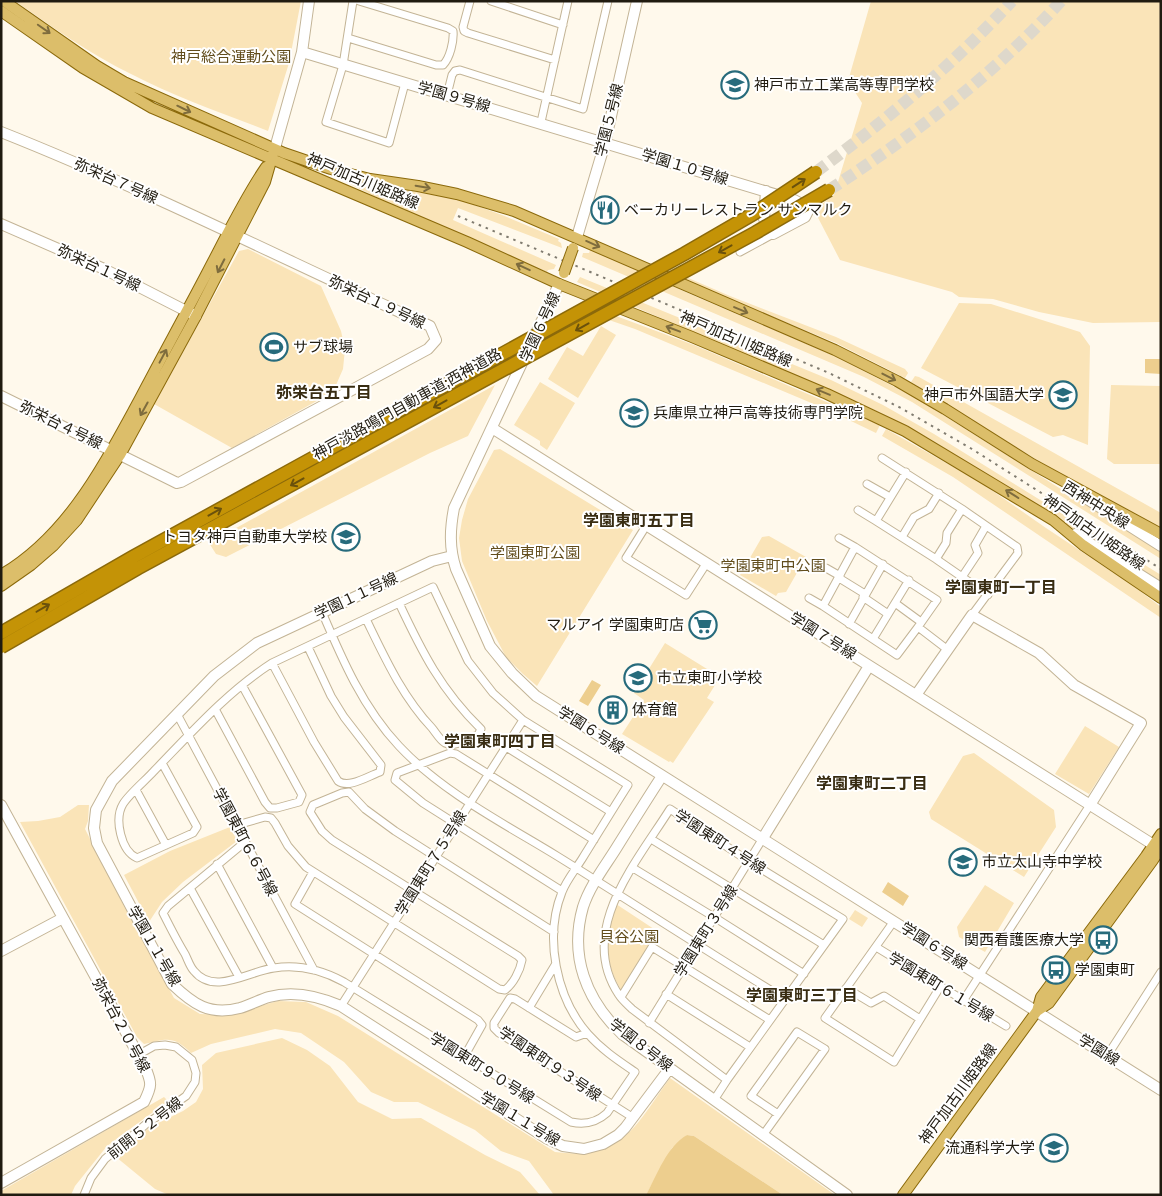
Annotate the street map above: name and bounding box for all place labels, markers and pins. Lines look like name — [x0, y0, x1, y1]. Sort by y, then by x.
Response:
school or university icon: 神戸市立工業高等専門学校 — [720, 70, 750, 100]
place label: 神戸市立工業高等専門学校 — [754, 76, 934, 94]
restaurant icon: ベーカリーレストラン サンマルク — [590, 195, 620, 225]
place label: ベーカリーレストラン サンマルク — [624, 201, 853, 219]
sports icon: サブ球場 — [259, 332, 289, 362]
place label: サブ球場 — [293, 338, 353, 356]
school or university icon: 神戸市外国語大学 — [1048, 380, 1078, 410]
place label: 神戸市外国語大学 — [924, 386, 1044, 404]
school or university icon: 兵庫県立神戸高等技術専門学院 — [619, 398, 649, 428]
place label: 兵庫県立神戸高等技術専門学院 — [653, 404, 863, 422]
school or university icon: トヨタ神戸自動車大学校 — [331, 522, 361, 552]
place label: トヨタ神戸自動車大学校 — [162, 528, 327, 546]
supermarket icon: マルアイ 学園東町店 — [688, 610, 718, 640]
place label: マルアイ 学園東町店 — [546, 616, 684, 634]
school or university icon: 市立東町小学校 — [623, 663, 653, 693]
place label: 市立東町小学校 — [657, 669, 762, 687]
building icon: 体育館 — [598, 695, 628, 725]
place label: 体育館 — [632, 701, 677, 719]
school or university icon: 市立太山寺中学校 — [948, 847, 978, 877]
place label: 市立太山寺中学校 — [982, 853, 1102, 871]
bus stop icon: 関西看護医療大学 — [1088, 925, 1118, 955]
place label: 関西看護医療大学 — [964, 931, 1084, 949]
bus stop icon: 学園東町 — [1041, 955, 1071, 985]
place label: 学園東町 — [1075, 961, 1135, 979]
school or university icon: 流通科学大学 — [1039, 1133, 1069, 1163]
place label: 流通科学大学 — [945, 1139, 1035, 1157]

